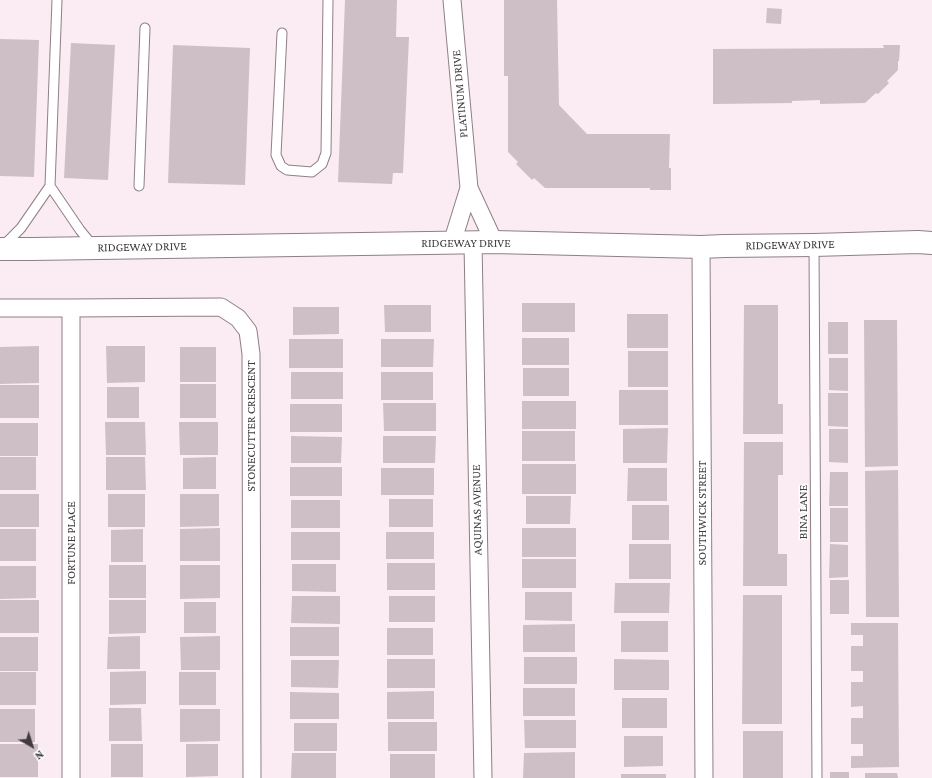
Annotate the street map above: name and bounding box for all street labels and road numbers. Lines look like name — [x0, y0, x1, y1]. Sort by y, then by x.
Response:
street label: PLATINUM DRIVE — [449, 49, 471, 139]
street label: RIDGEWAY DRIVE — [421, 236, 511, 250]
street label: RIDGEWAY DRIVE — [745, 237, 835, 253]
street label: RIDGEWAY DRIVE — [97, 239, 187, 255]
street label: STONECUTTER CRESCENT — [244, 360, 258, 492]
street label: SOUTHWICK STREET — [695, 460, 709, 566]
street label: AQUINAS AVENUE — [469, 464, 485, 556]
street label: BINA LANE — [796, 485, 810, 539]
street label: FORTUNE PLACE — [64, 501, 78, 585]

